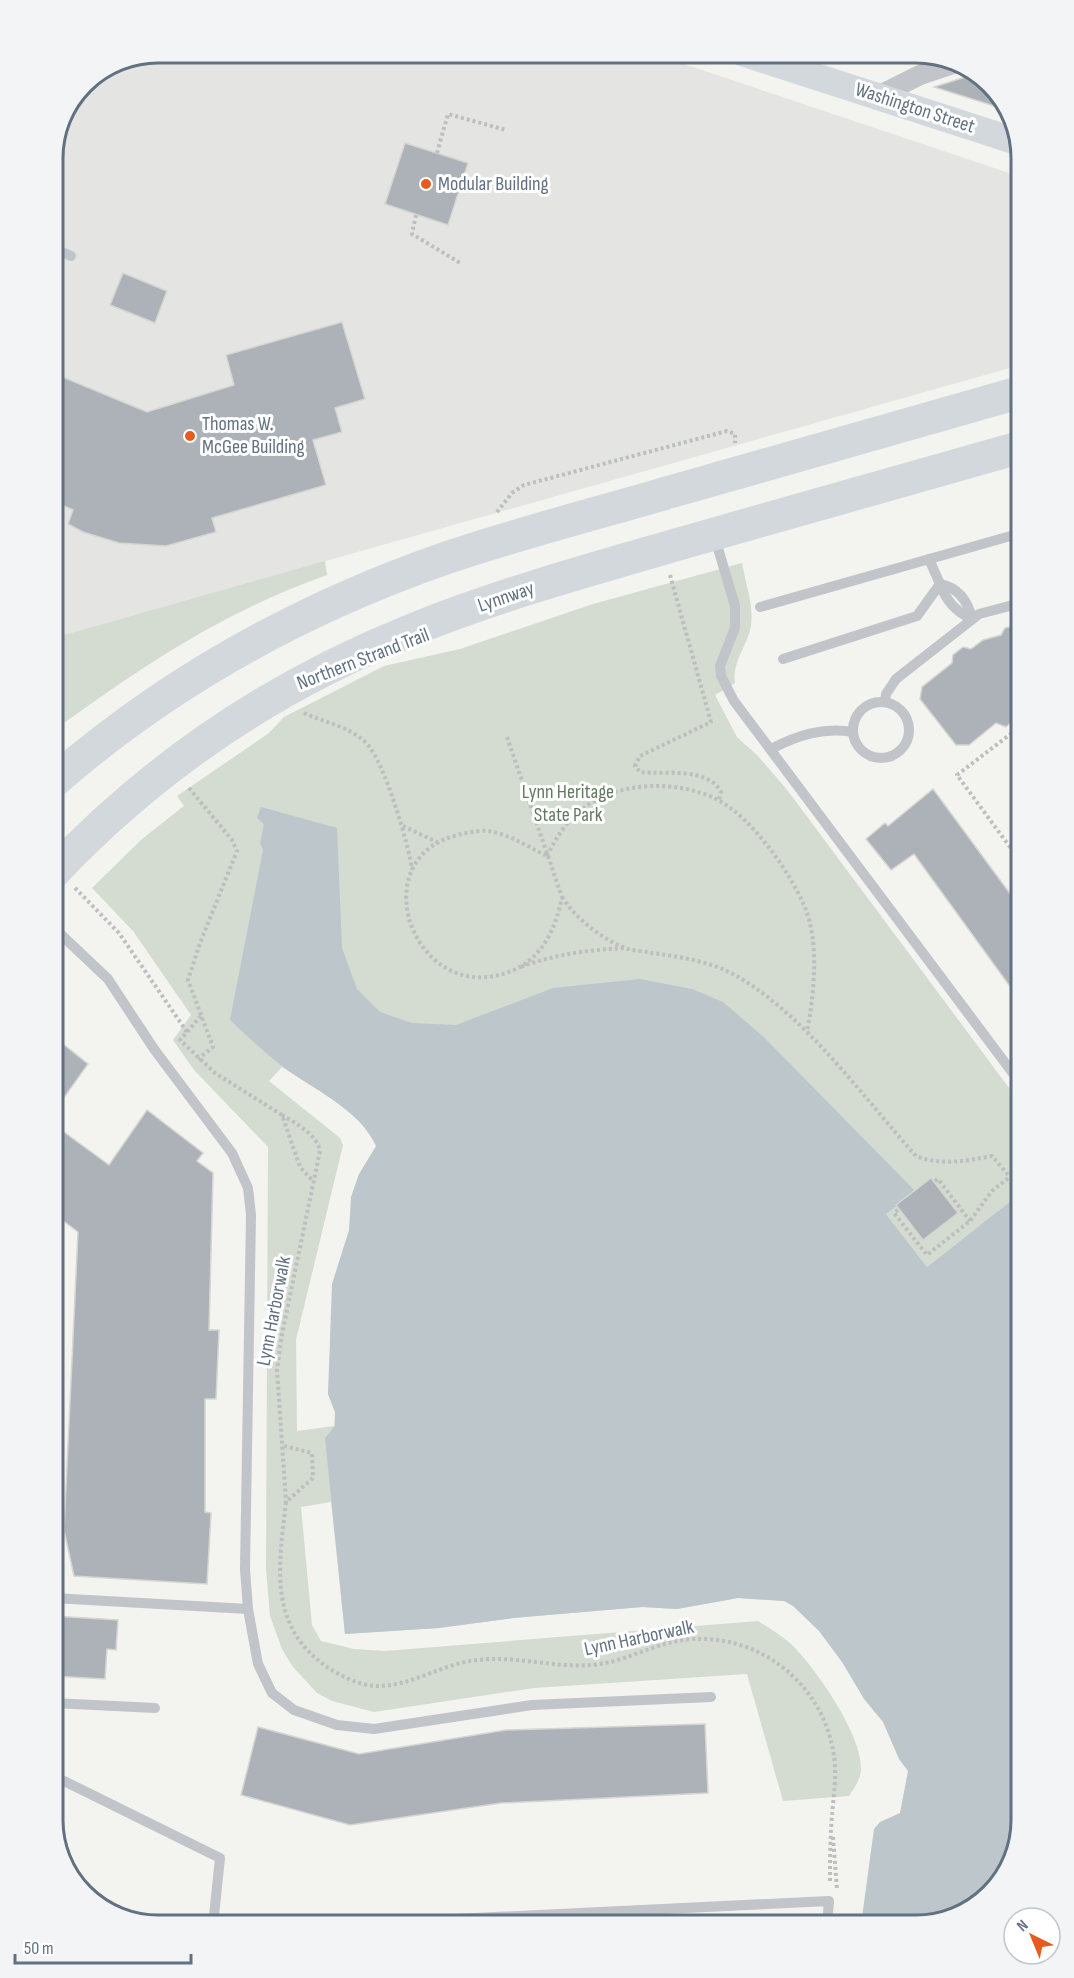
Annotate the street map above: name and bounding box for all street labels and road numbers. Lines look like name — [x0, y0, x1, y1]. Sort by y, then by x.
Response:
street label: Washington Street — [852, 77, 978, 139]
street label: Lynnway — [475, 576, 538, 618]
street label: Northern Strand Trail — [293, 623, 433, 695]
street label: Lynn Harborwalk — [252, 1254, 296, 1368]
street label: Lynn Harborwalk — [582, 1615, 696, 1661]

